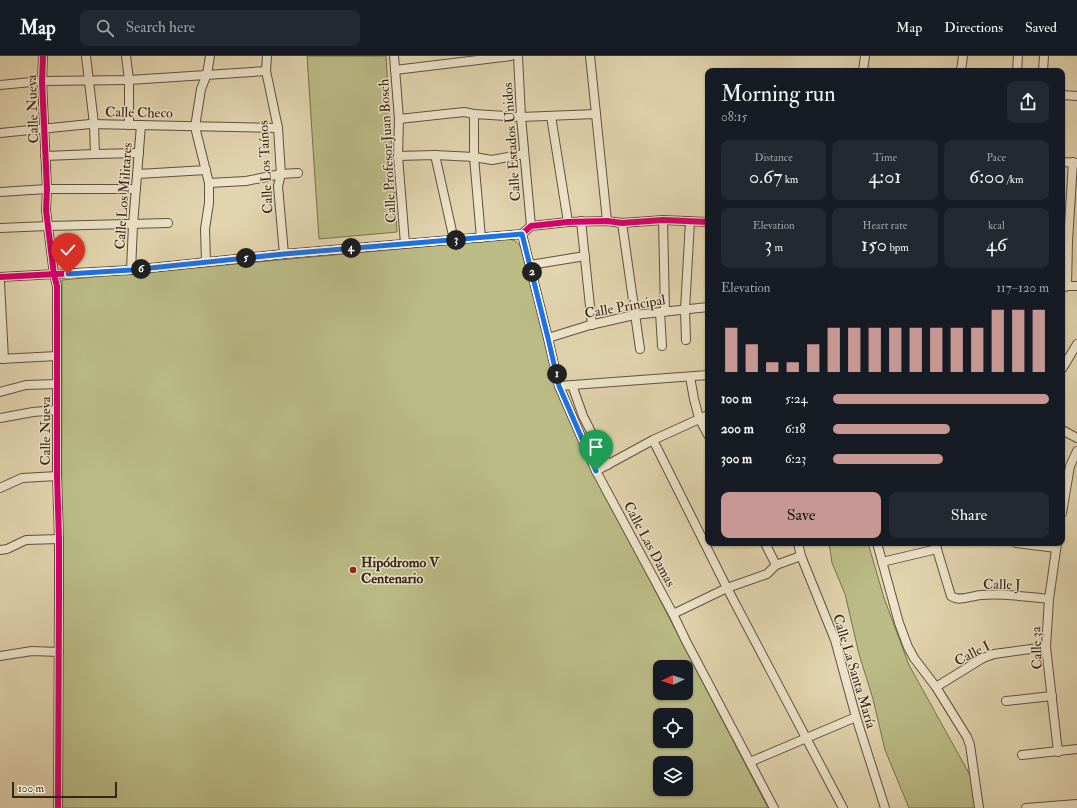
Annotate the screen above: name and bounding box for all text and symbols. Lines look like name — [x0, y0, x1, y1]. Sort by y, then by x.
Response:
search box — [80, 10, 360, 46]
text: Map — [20, 16, 56, 40]
icon: search — [94, 17, 116, 39]
text: Search here — [126, 18, 195, 37]
text: Map — [896, 19, 922, 36]
text: Directions — [944, 19, 1003, 36]
text: Saved — [1025, 19, 1057, 36]
street label: Calle Nueva — [23, 74, 42, 144]
street label: Calle Profesor Juan Bosch — [375, 78, 400, 223]
text: Morning run — [721, 80, 836, 108]
button: share — [1007, 81, 1049, 123]
street label: Calle Estados Unidos — [499, 82, 524, 202]
street label: Calle Checo — [105, 103, 173, 122]
text: 08:15 — [721, 109, 747, 125]
street label: Calle Los Taínos — [255, 120, 276, 214]
street label: Calle Los Militares — [111, 142, 136, 250]
text: Distance — [754, 151, 793, 164]
text: Time — [873, 151, 897, 164]
text: Pace — [986, 151, 1006, 164]
text: 0.67 — [749, 164, 782, 189]
text: 4:01 — [868, 164, 901, 189]
text: 6:00 — [969, 164, 1005, 189]
text: km — [782, 173, 798, 186]
text: /km — [1005, 173, 1024, 186]
text: Elevation — [753, 219, 795, 232]
text: Heart rate — [863, 219, 907, 232]
text: kcal — [988, 219, 1005, 232]
pin: 3 — [446, 230, 466, 250]
text: 3 — [764, 232, 772, 257]
text: 150 — [861, 232, 887, 257]
text: 46 — [986, 232, 1007, 257]
pin — [51, 233, 85, 274]
text: 3 — [454, 233, 458, 246]
pin: 4 — [341, 238, 361, 258]
icon: check — [57, 239, 79, 261]
text: 4 — [348, 241, 354, 254]
text: m — [772, 241, 783, 254]
text: bpm — [887, 241, 909, 254]
pin: 5 — [236, 248, 256, 268]
text: 5 — [244, 251, 248, 264]
pin: 6 — [131, 259, 151, 279]
text: 6 — [138, 262, 144, 275]
pin: 2 — [522, 262, 542, 282]
text: 2 — [529, 265, 535, 278]
text: Elevation — [721, 280, 771, 296]
text: 117–120 m — [996, 280, 1049, 296]
street label: Calle Principal — [583, 291, 667, 323]
pin: 1 — [547, 364, 567, 384]
text: 1 — [555, 367, 559, 380]
text: 100 m — [721, 391, 752, 407]
text: 5:24 — [785, 391, 808, 407]
street label: Calle Nueva — [37, 396, 54, 465]
text: 200 m — [721, 421, 754, 437]
text: 6:18 — [785, 421, 806, 437]
pin — [579, 430, 613, 471]
icon: arrive — [585, 436, 607, 458]
text: 300 m — [721, 451, 752, 467]
text: 6:23 — [785, 451, 806, 467]
button: Save — [721, 492, 881, 538]
button: Share — [889, 492, 1049, 538]
street label: Calle Las Damas — [620, 499, 679, 590]
place label: Hipódromo V Centenario — [361, 554, 440, 587]
marker: Hipódromo V Centenario — [348, 565, 358, 575]
street label: Calle J — [983, 576, 1021, 593]
street label: Calle La Santa María — [829, 612, 880, 731]
street label: Calle 3a — [1027, 626, 1046, 670]
street label: Calle I — [952, 637, 993, 670]
north arrow — [653, 660, 693, 700]
map controls — [653, 660, 693, 796]
button: locate — [653, 708, 693, 748]
button: layers — [653, 756, 693, 796]
scale bar — [12, 780, 117, 799]
text: 100 m — [18, 782, 44, 795]

